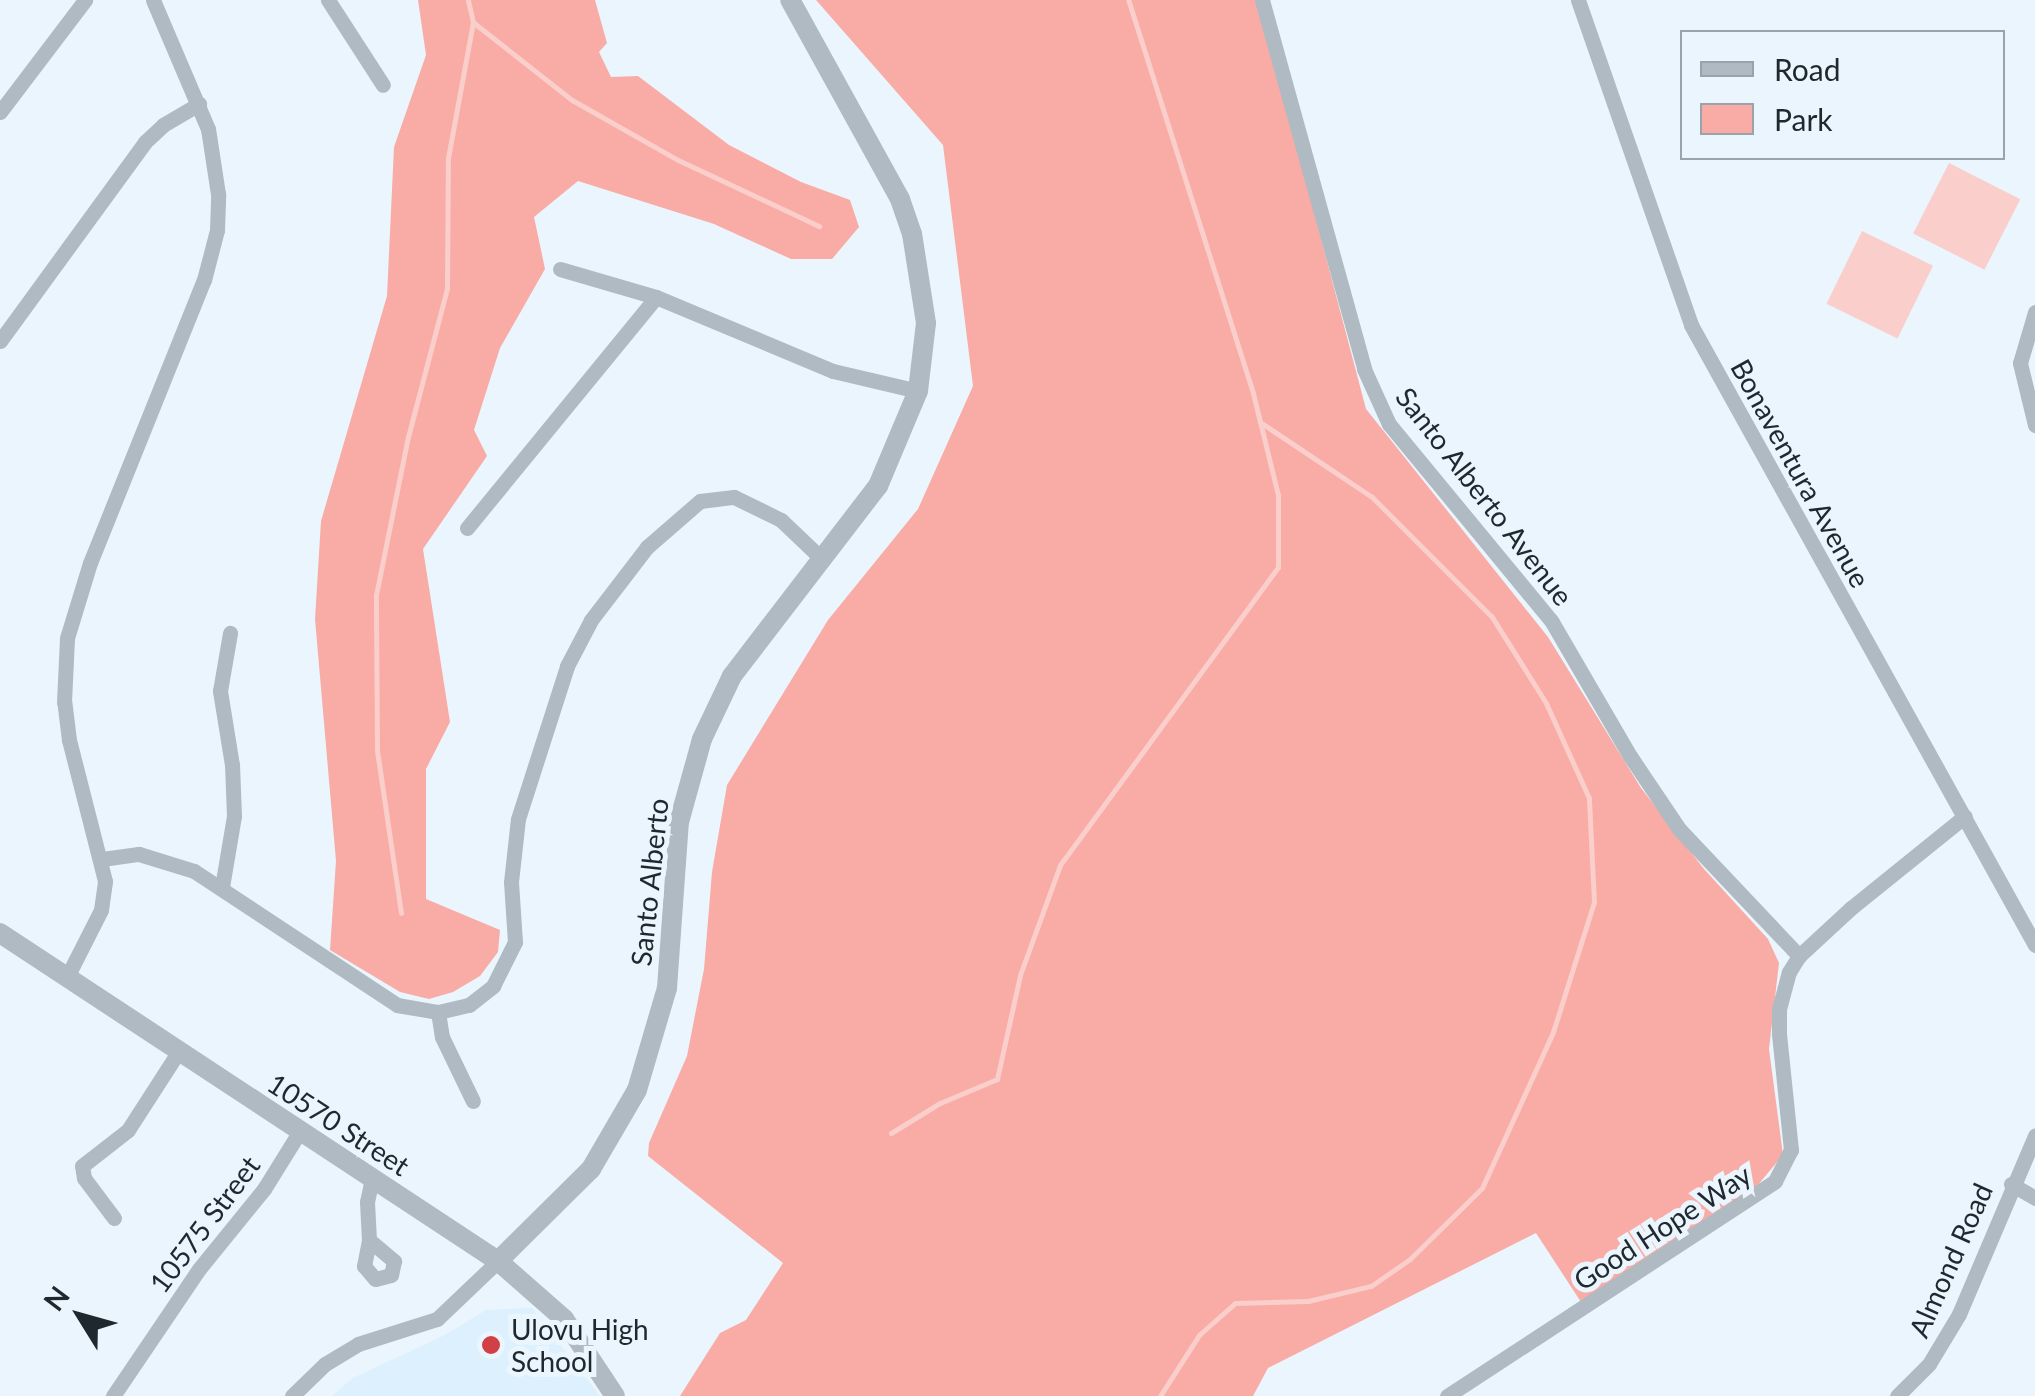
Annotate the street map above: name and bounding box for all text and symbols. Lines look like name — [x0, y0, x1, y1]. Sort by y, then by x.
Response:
legend — [1680, 30, 2005, 160]
text: Road — [1774, 51, 1841, 87]
text: Park — [1774, 101, 1833, 137]
street label: Bonaventura Avenue — [1724, 353, 1878, 593]
street label: Santo Alberto Avenue — [1389, 380, 1581, 612]
street label: Santo Alberto — [623, 796, 675, 968]
street label: 10570 Street — [262, 1066, 416, 1182]
street label: 10575 Street — [142, 1149, 266, 1299]
street label: Good Hope Way — [1567, 1157, 1757, 1297]
street label: Almond Road — [1901, 1178, 1999, 1342]
north arrow — [30, 1266, 130, 1366]
text: N — [36, 1279, 76, 1317]
place label: Ulovu High School — [511, 1312, 649, 1378]
marker: Ulovu High School — [480, 1334, 502, 1356]

